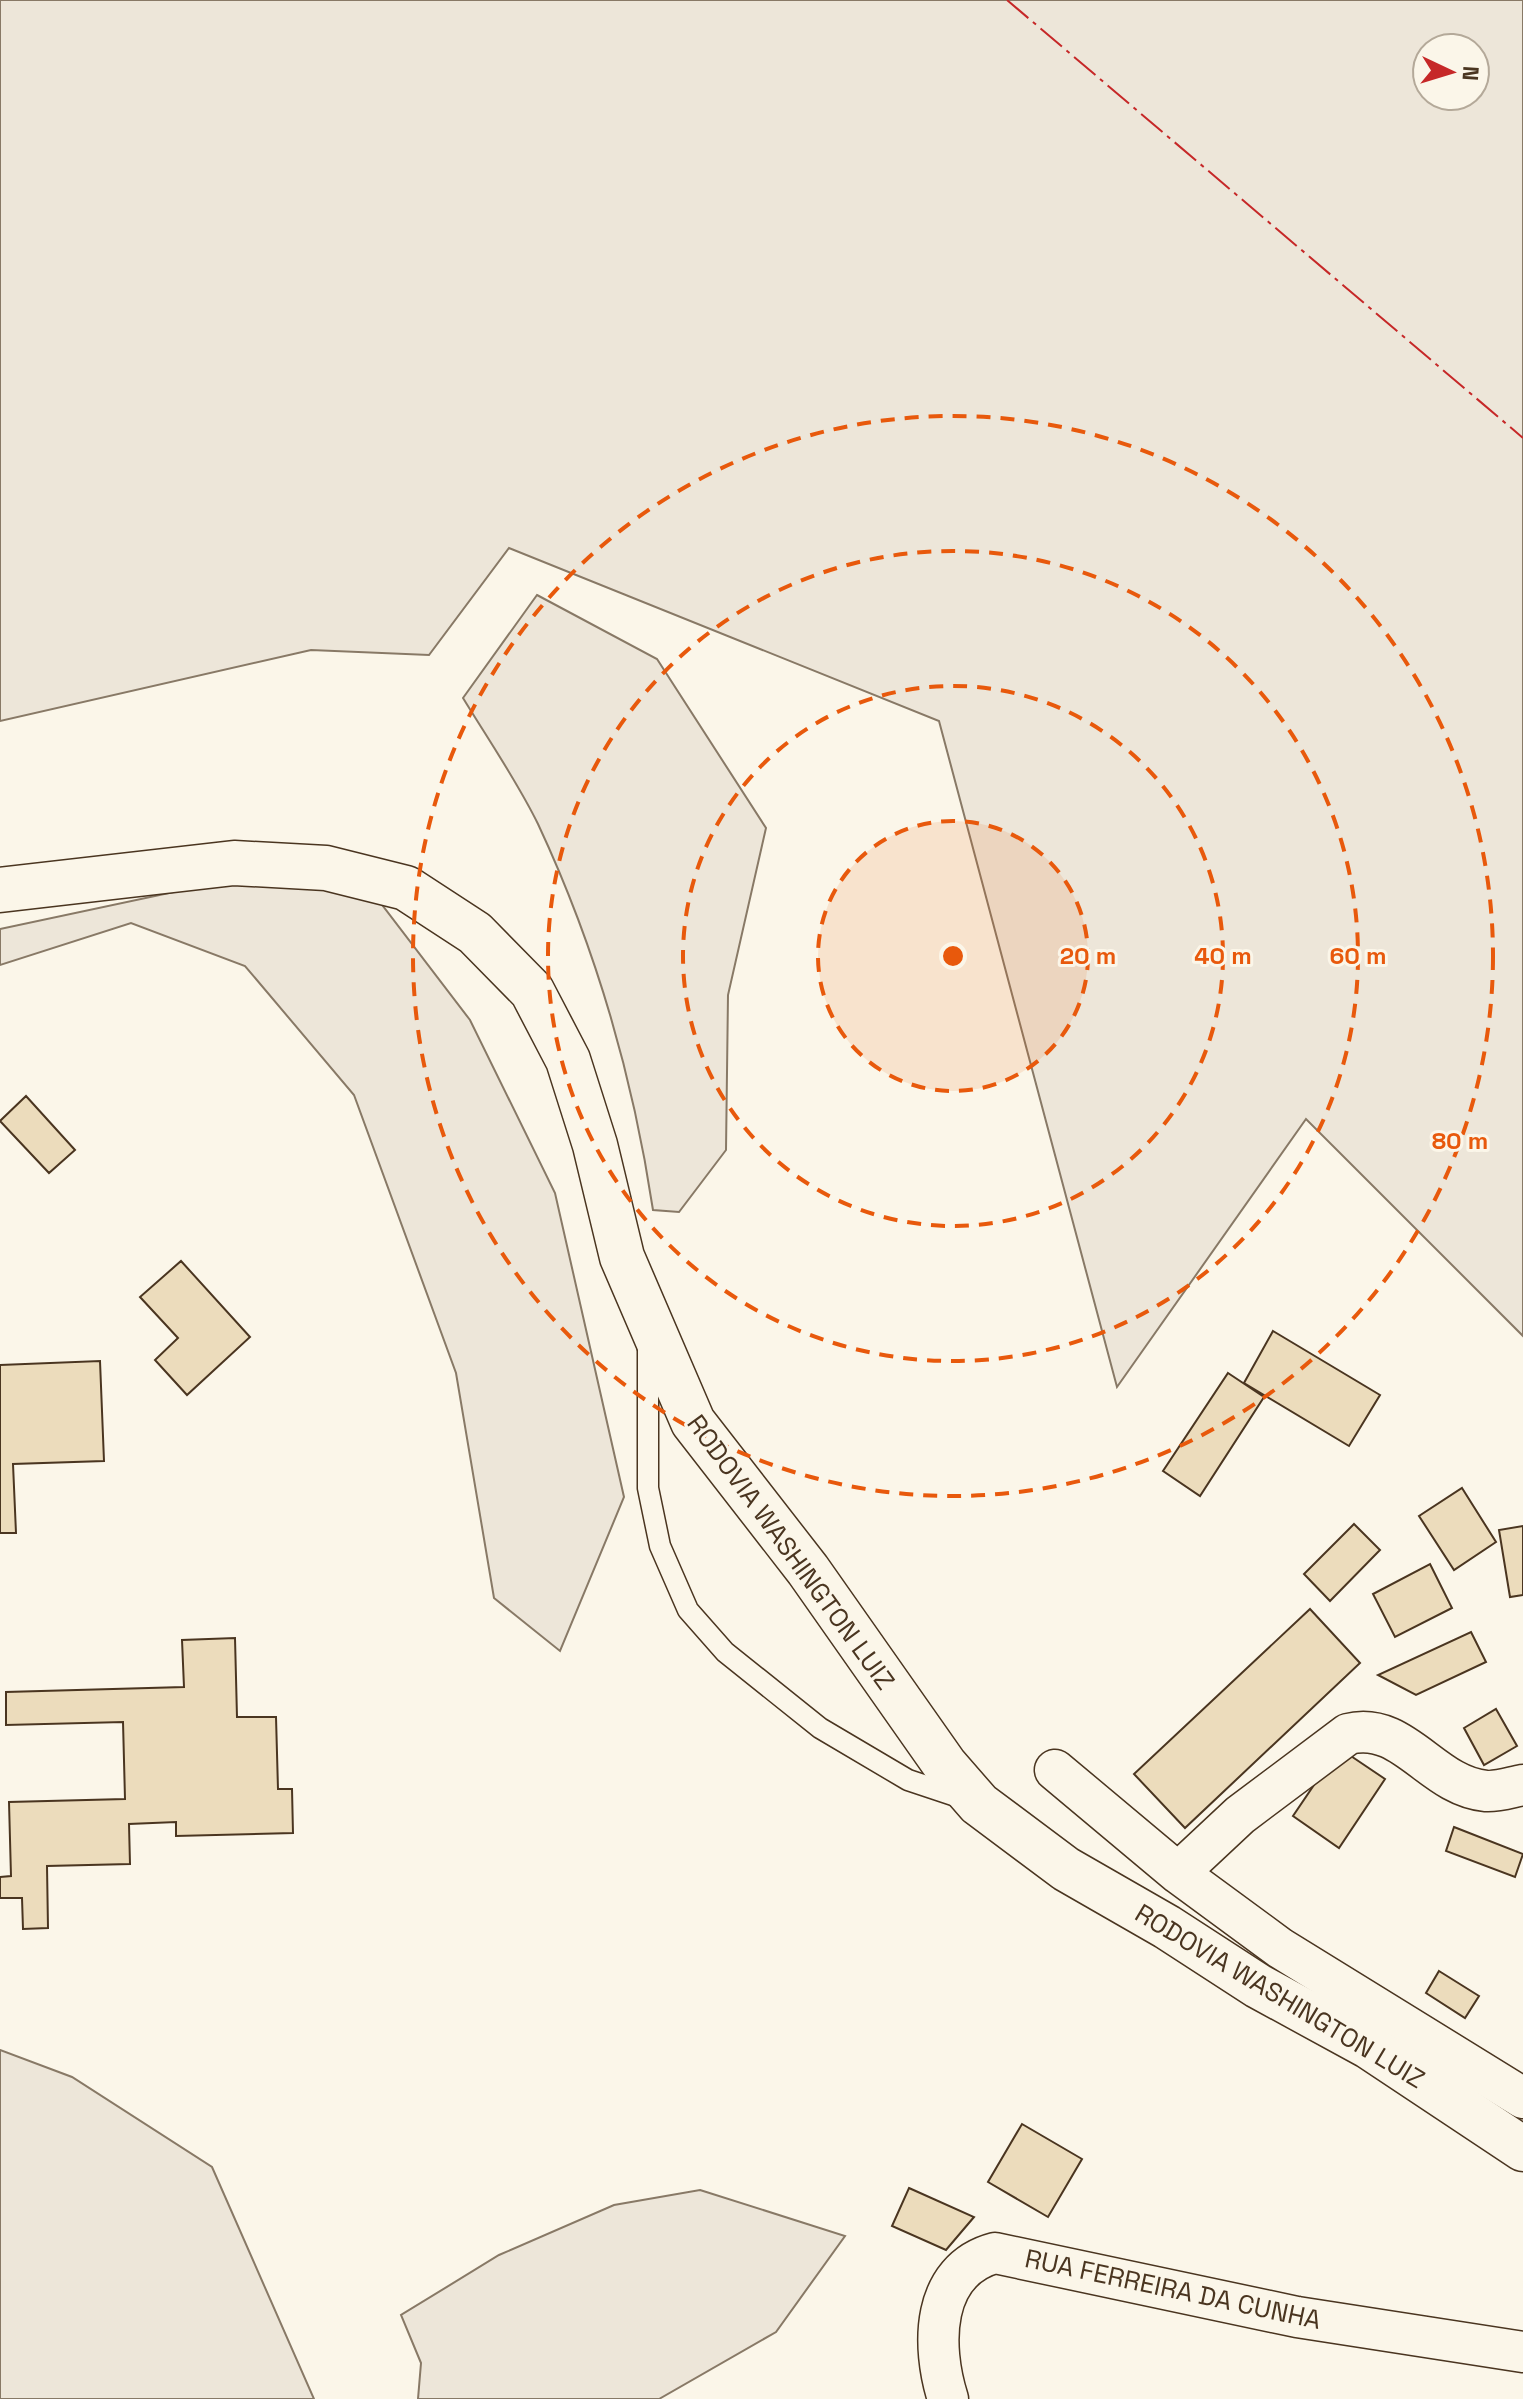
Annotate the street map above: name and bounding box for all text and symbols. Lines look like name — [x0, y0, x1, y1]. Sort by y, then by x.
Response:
north arrow — [1411, 32, 1491, 112]
text: N — [1456, 65, 1485, 82]
text: 20 m — [1060, 940, 1116, 971]
text: 40 m — [1194, 940, 1252, 971]
text: 60 m — [1330, 940, 1386, 971]
centre of rings — [939, 942, 967, 970]
text: 80 m — [1432, 1125, 1488, 1156]
street label: RODOVIA WASHINGTON LUIZ — [680, 1408, 902, 1696]
street label: RODOVIA WASHINGTON LUIZ — [1129, 1896, 1431, 2096]
street label: RUA FERREIRA DA CUNHA — [1022, 2241, 1324, 2337]

